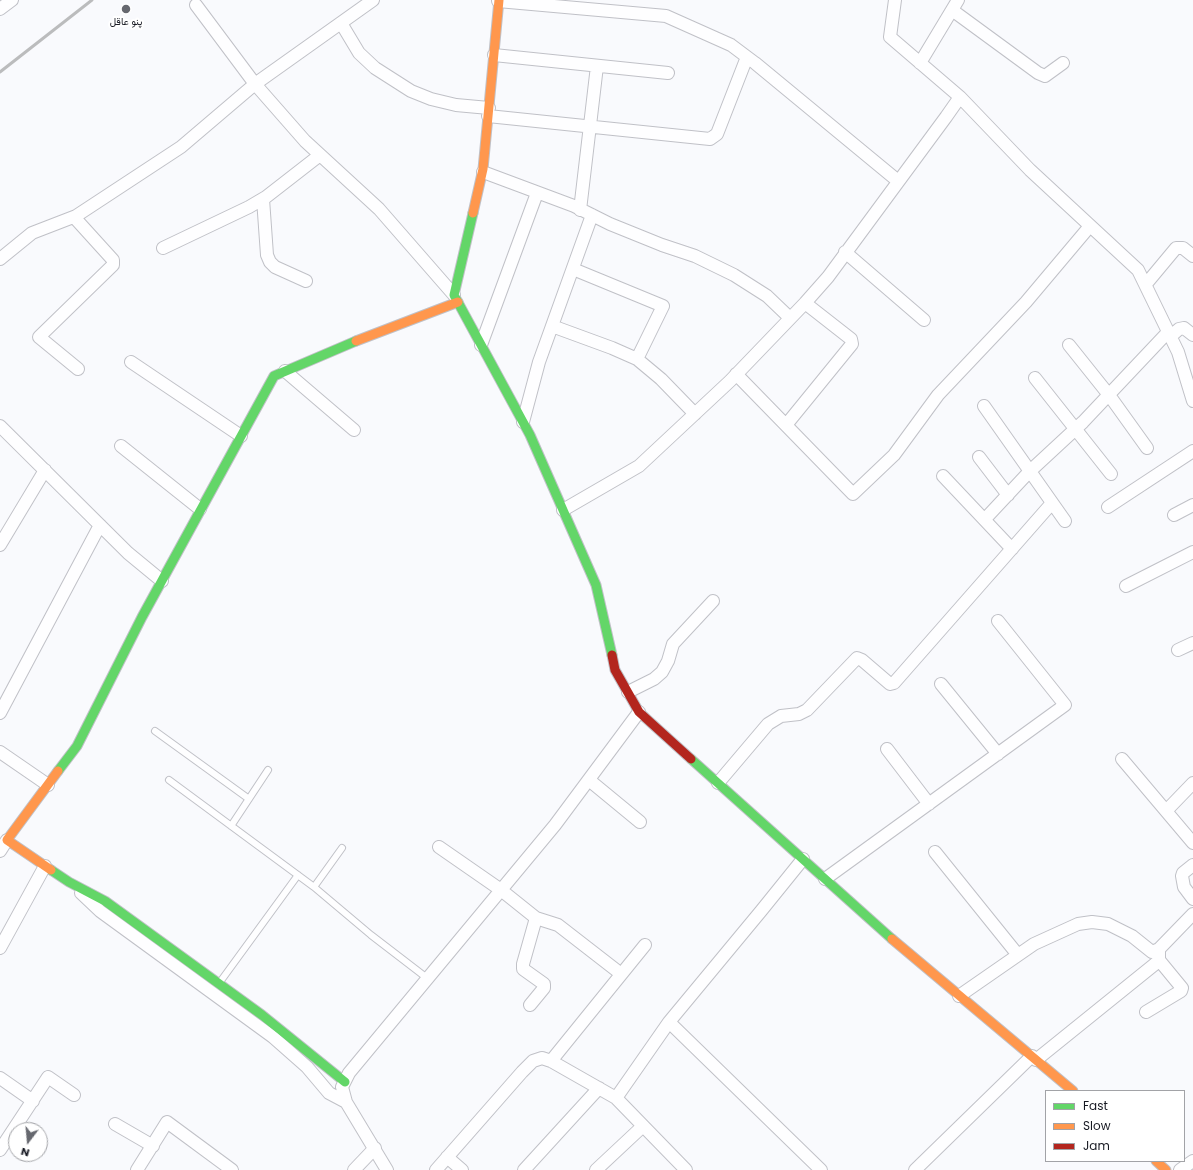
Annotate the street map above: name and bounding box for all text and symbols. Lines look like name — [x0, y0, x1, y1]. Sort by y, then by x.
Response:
marker: پنو عاقل — [120, 3, 132, 15]
place label: پنو عاقل — [110, 16, 142, 28]
legend — [1045, 1090, 1185, 1162]
text: Fast — [1083, 1097, 1108, 1114]
text: Slow — [1083, 1117, 1111, 1134]
north arrow — [8, 1122, 48, 1162]
text: Jam — [1083, 1137, 1110, 1154]
text: N — [19, 1144, 31, 1161]

